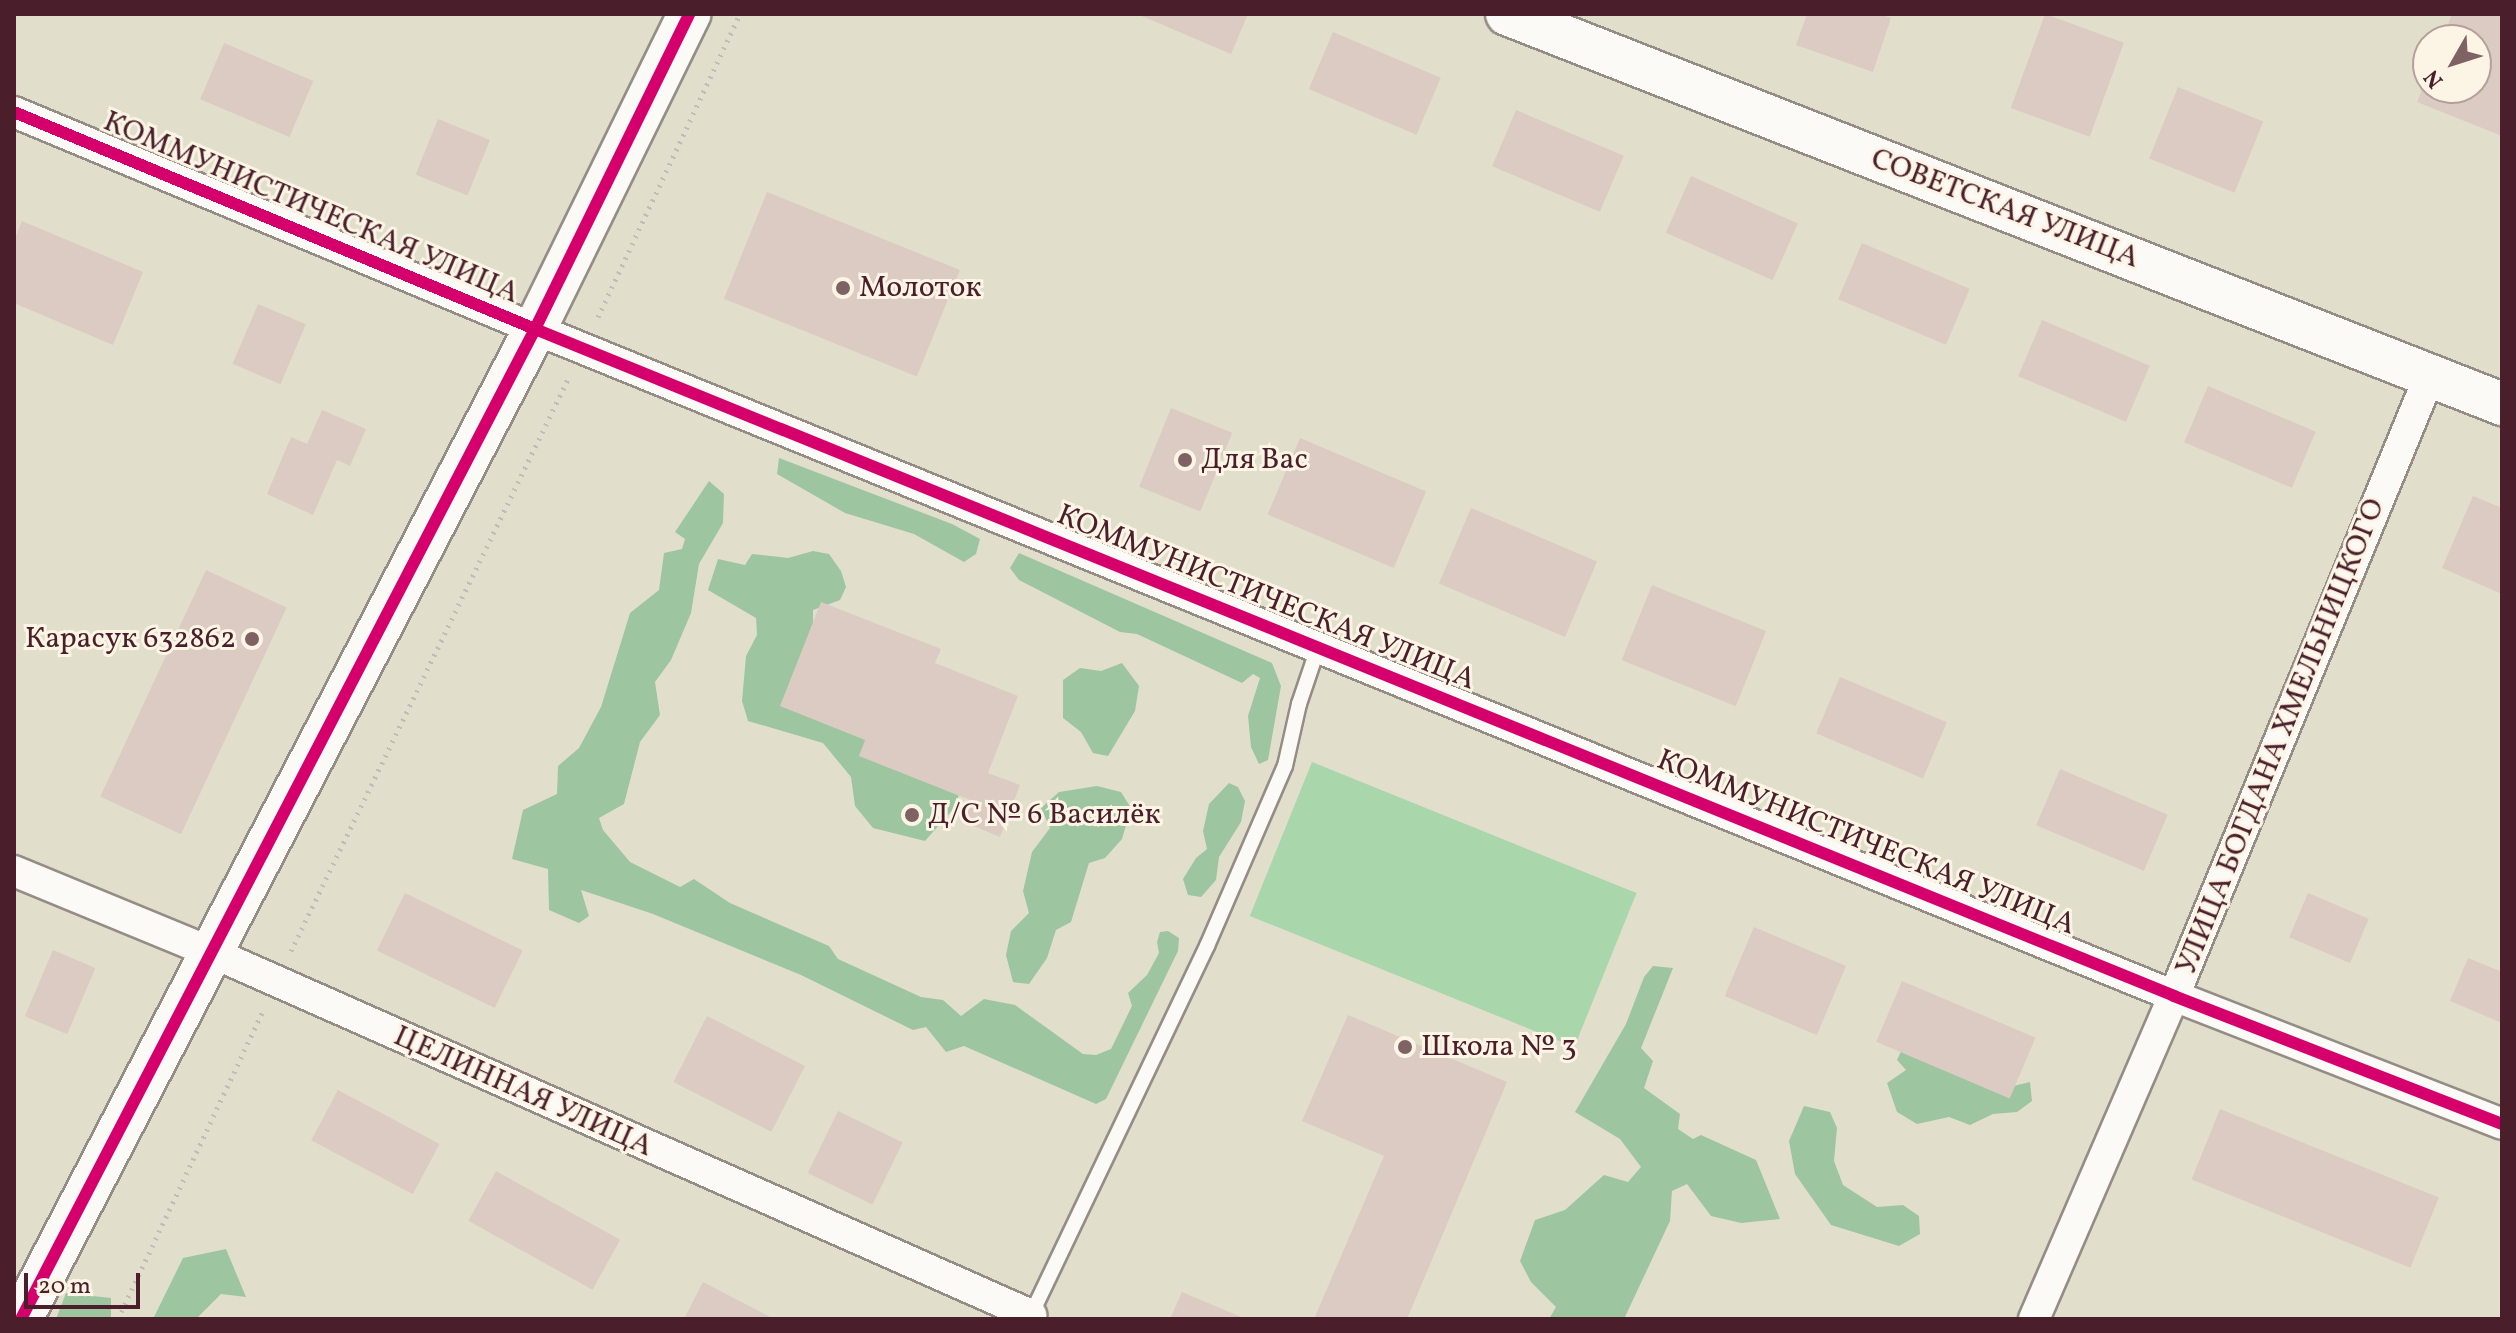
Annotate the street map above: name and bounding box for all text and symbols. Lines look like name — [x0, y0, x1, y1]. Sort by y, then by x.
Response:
north arrow — [2412, 24, 2492, 104]
text: N — [2417, 62, 2452, 94]
street label: КОММУНИСТИЧЕСКАЯ УЛИЦА — [98, 104, 524, 312]
street label: СОВЕТСКАЯ УЛИЦА — [1866, 141, 2144, 277]
place label: Молоток — [859, 270, 981, 306]
marker: Молоток — [834, 279, 852, 297]
place label: Для Вас — [1201, 442, 1308, 478]
marker: Для Вас — [1176, 451, 1194, 469]
street label: УЛИЦА БОГДАНА ХМЕЛЬНИЦКОГО — [2169, 494, 2393, 980]
street label: КОММУНИСТИЧЕСКАЯ УЛИЦА — [1051, 497, 1481, 699]
place label: Карасук 632862 — [25, 621, 236, 657]
marker: Карасук 632862 — [243, 630, 261, 648]
street label: КОММУНИСТИЧЕСКАЯ УЛИЦА — [1651, 742, 2081, 944]
place label: Д/С № 6 Василёк — [928, 797, 1160, 833]
marker: Д/С № 6 Василёк — [903, 806, 921, 824]
street label: ЦЕЛИННАЯ УЛИЦА — [388, 1019, 658, 1165]
place label: Школа № 3 — [1421, 1029, 1577, 1065]
marker: Школа № 3 — [1396, 1038, 1414, 1056]
scale bar — [28, 1257, 144, 1307]
text: 20 m — [38, 1270, 91, 1304]

